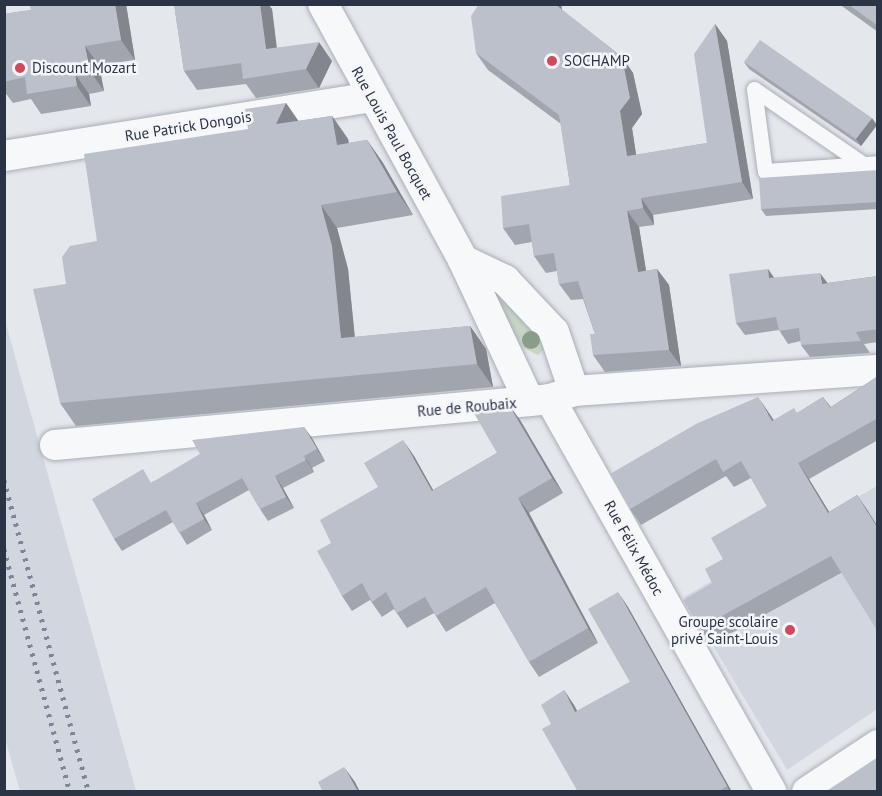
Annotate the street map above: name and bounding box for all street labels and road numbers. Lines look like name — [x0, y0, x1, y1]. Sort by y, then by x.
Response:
street label: Rue Louis Paul Bocquet — [348, 63, 436, 203]
street label: Rue Patrick Dongois — [123, 107, 253, 145]
street label: Rue de Roubaix — [417, 394, 517, 420]
street label: Rue Félix Médoc — [600, 497, 668, 599]

